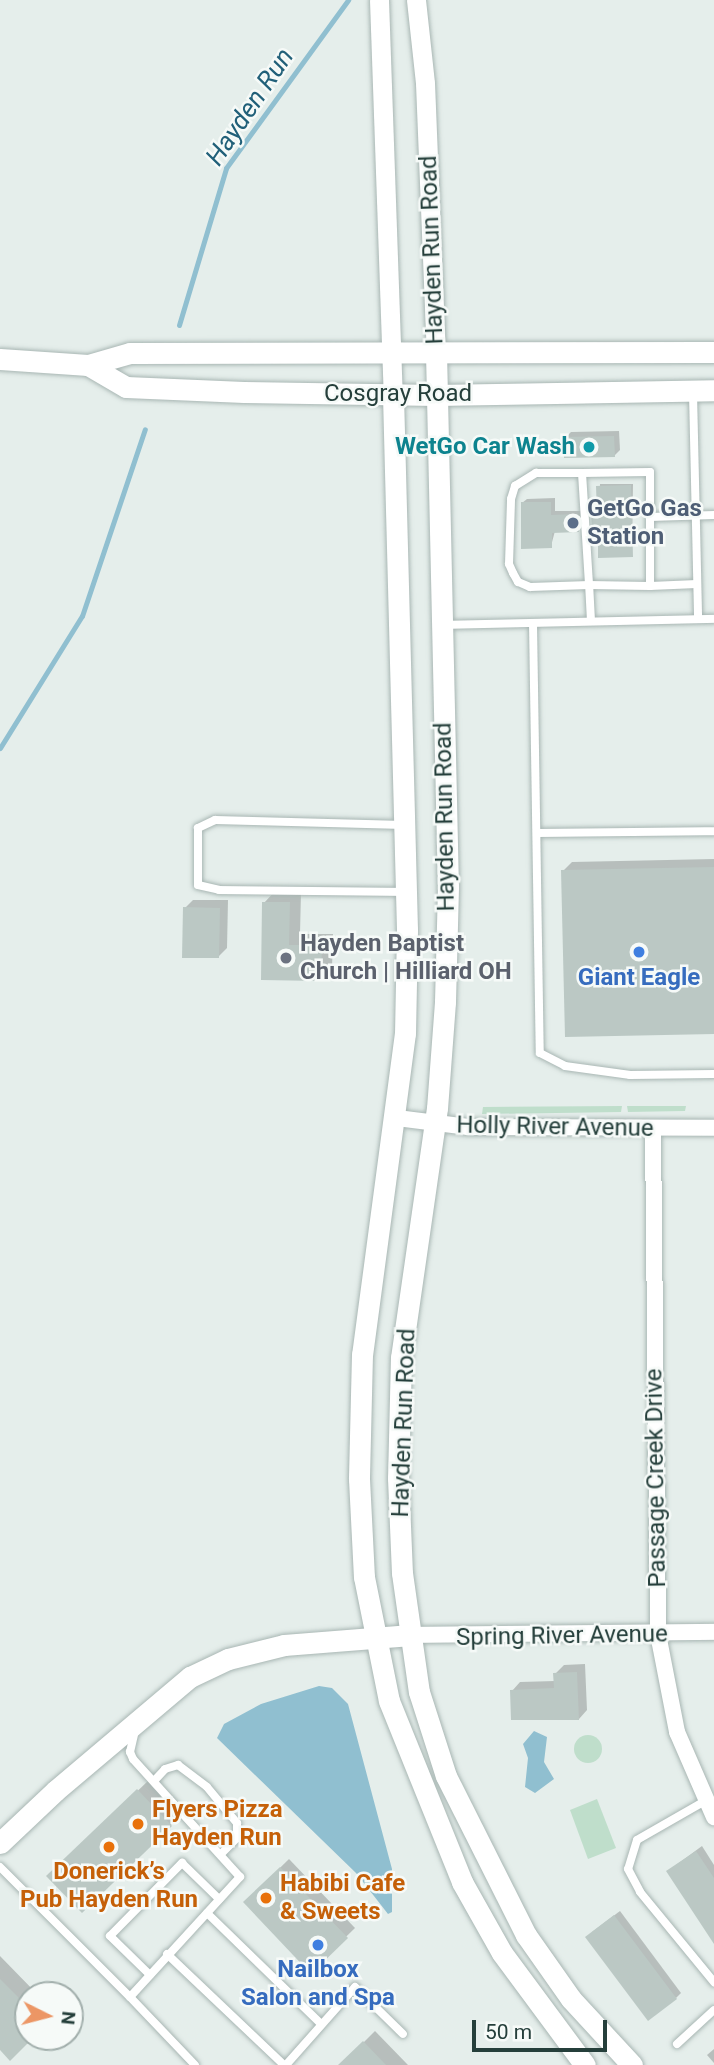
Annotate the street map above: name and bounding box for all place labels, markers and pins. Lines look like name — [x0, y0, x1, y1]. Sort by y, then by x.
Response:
place label: WetGo Car Wash — [395, 433, 575, 461]
marker: WetGo Car Wash — [581, 439, 597, 455]
place label: GetGo Gas Station — [587, 495, 702, 551]
marker: GetGo Gas Station — [565, 515, 581, 531]
place label: Hayden Baptist Church | Hilliard OH — [300, 930, 512, 986]
marker: Giant Eagle — [631, 944, 647, 960]
marker: Hayden Baptist Church | Hilliard OH — [278, 950, 294, 966]
place label: Giant Eagle — [578, 964, 700, 992]
place label: Flyers Pizza Hayden Run — [152, 1796, 283, 1852]
marker: Flyers Pizza Hayden Run — [130, 1816, 146, 1832]
marker: Donerick’s Pub Hayden Run — [101, 1839, 117, 1855]
place label: Donerick’s Pub Hayden Run — [20, 1858, 198, 1914]
place label: Habibi Cafe & Sweets — [280, 1870, 405, 1926]
marker: Habibi Cafe & Sweets — [258, 1890, 274, 1906]
marker: Nailbox Salon and Spa — [310, 1937, 326, 1953]
place label: Nailbox Salon and Spa — [241, 1956, 395, 2012]

